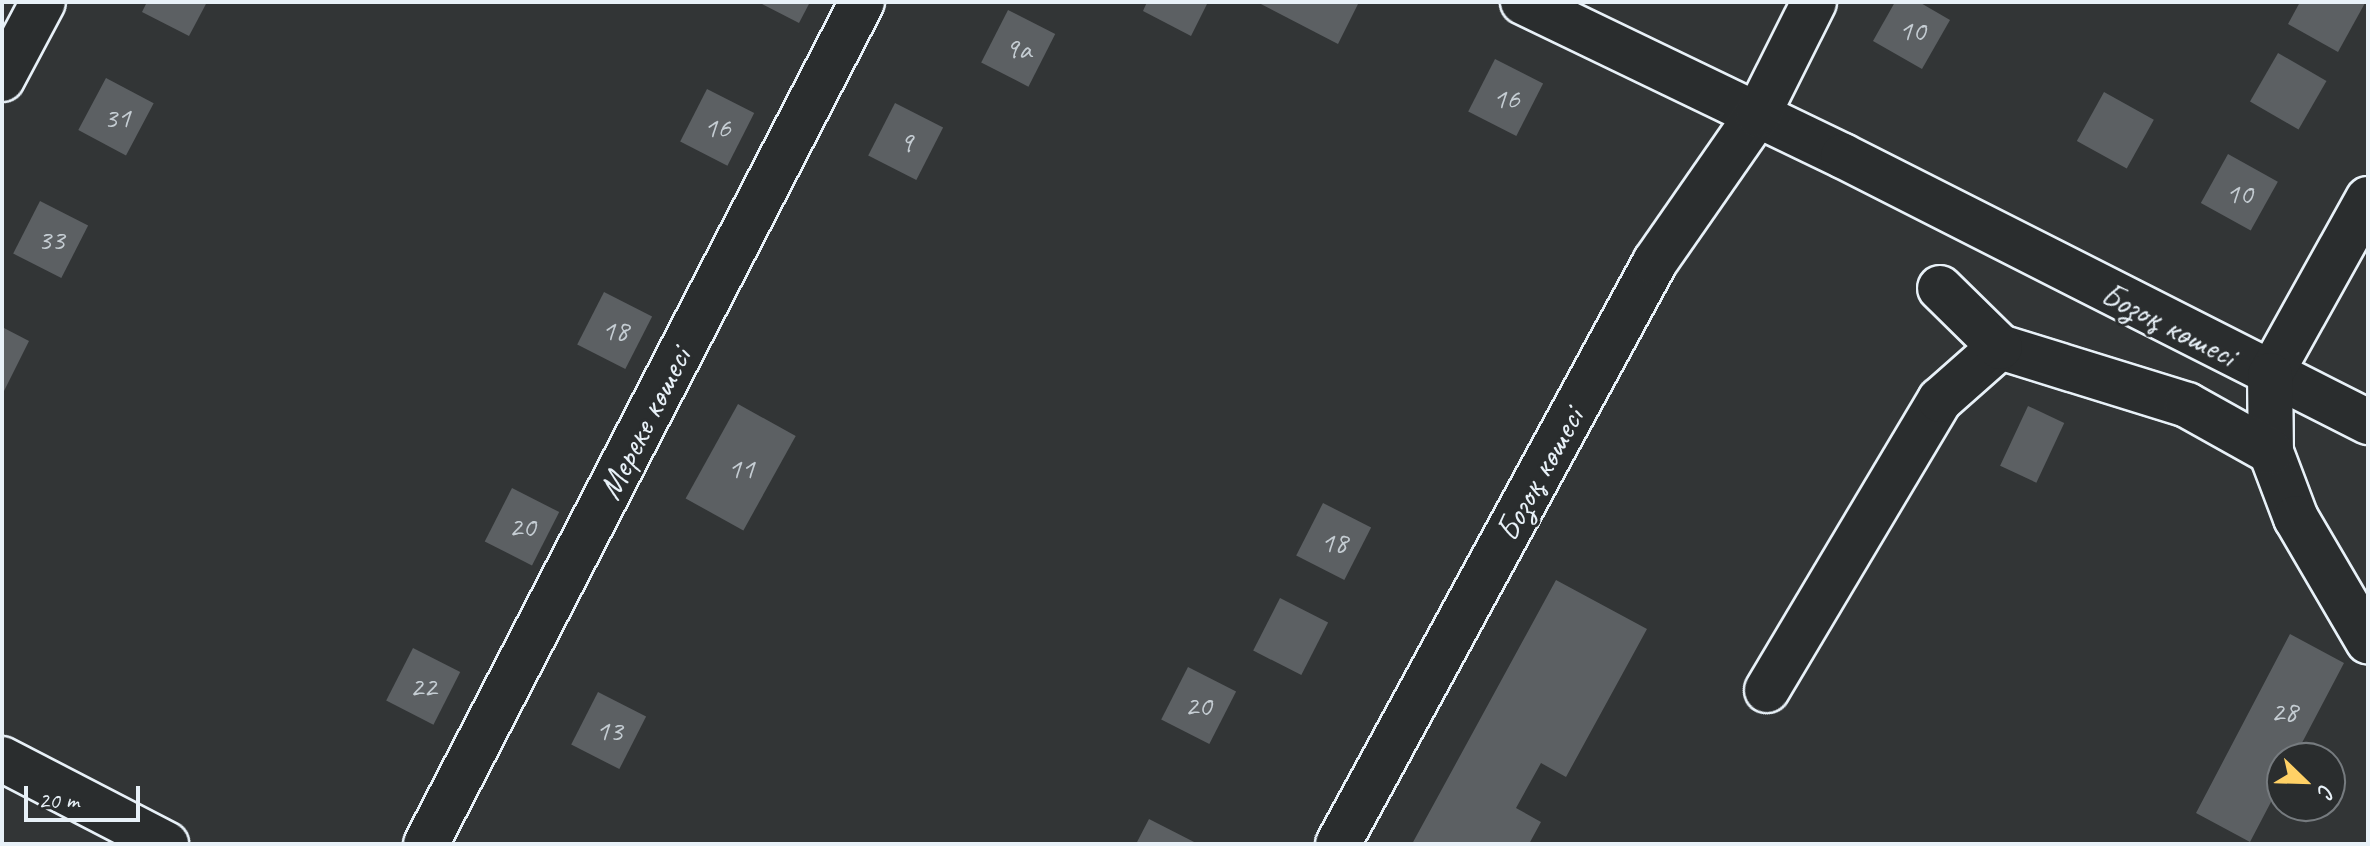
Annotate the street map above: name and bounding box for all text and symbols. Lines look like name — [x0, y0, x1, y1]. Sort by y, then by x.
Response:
house number: 10 — [1899, 12, 1925, 48]
house number: 9а — [1005, 30, 1031, 66]
house number: 16 — [1493, 80, 1519, 116]
house number: 31 — [104, 99, 130, 135]
house number: 16 — [704, 109, 730, 145]
house number: 9 — [899, 124, 913, 160]
house number: 10 — [2226, 175, 2252, 211]
house number: 33 — [38, 221, 64, 257]
street label: Бозоқ көшесі — [2095, 273, 2243, 375]
house number: 18 — [602, 312, 628, 348]
street label: Мереке көшесі — [588, 340, 700, 506]
street label: Бозоқ көшесі — [1486, 400, 1592, 548]
house number: 11 — [728, 450, 754, 486]
house number: 20 — [509, 508, 535, 544]
house number: 18 — [1321, 524, 1347, 560]
house number: 22 — [410, 668, 436, 704]
house number: 20 — [1185, 687, 1211, 723]
house number: 28 — [2271, 693, 2297, 729]
house number: 13 — [596, 712, 622, 748]
north arrow — [2266, 742, 2346, 822]
scale bar — [28, 770, 144, 820]
text: С — [2311, 780, 2341, 801]
text: 20 m — [38, 785, 79, 815]

